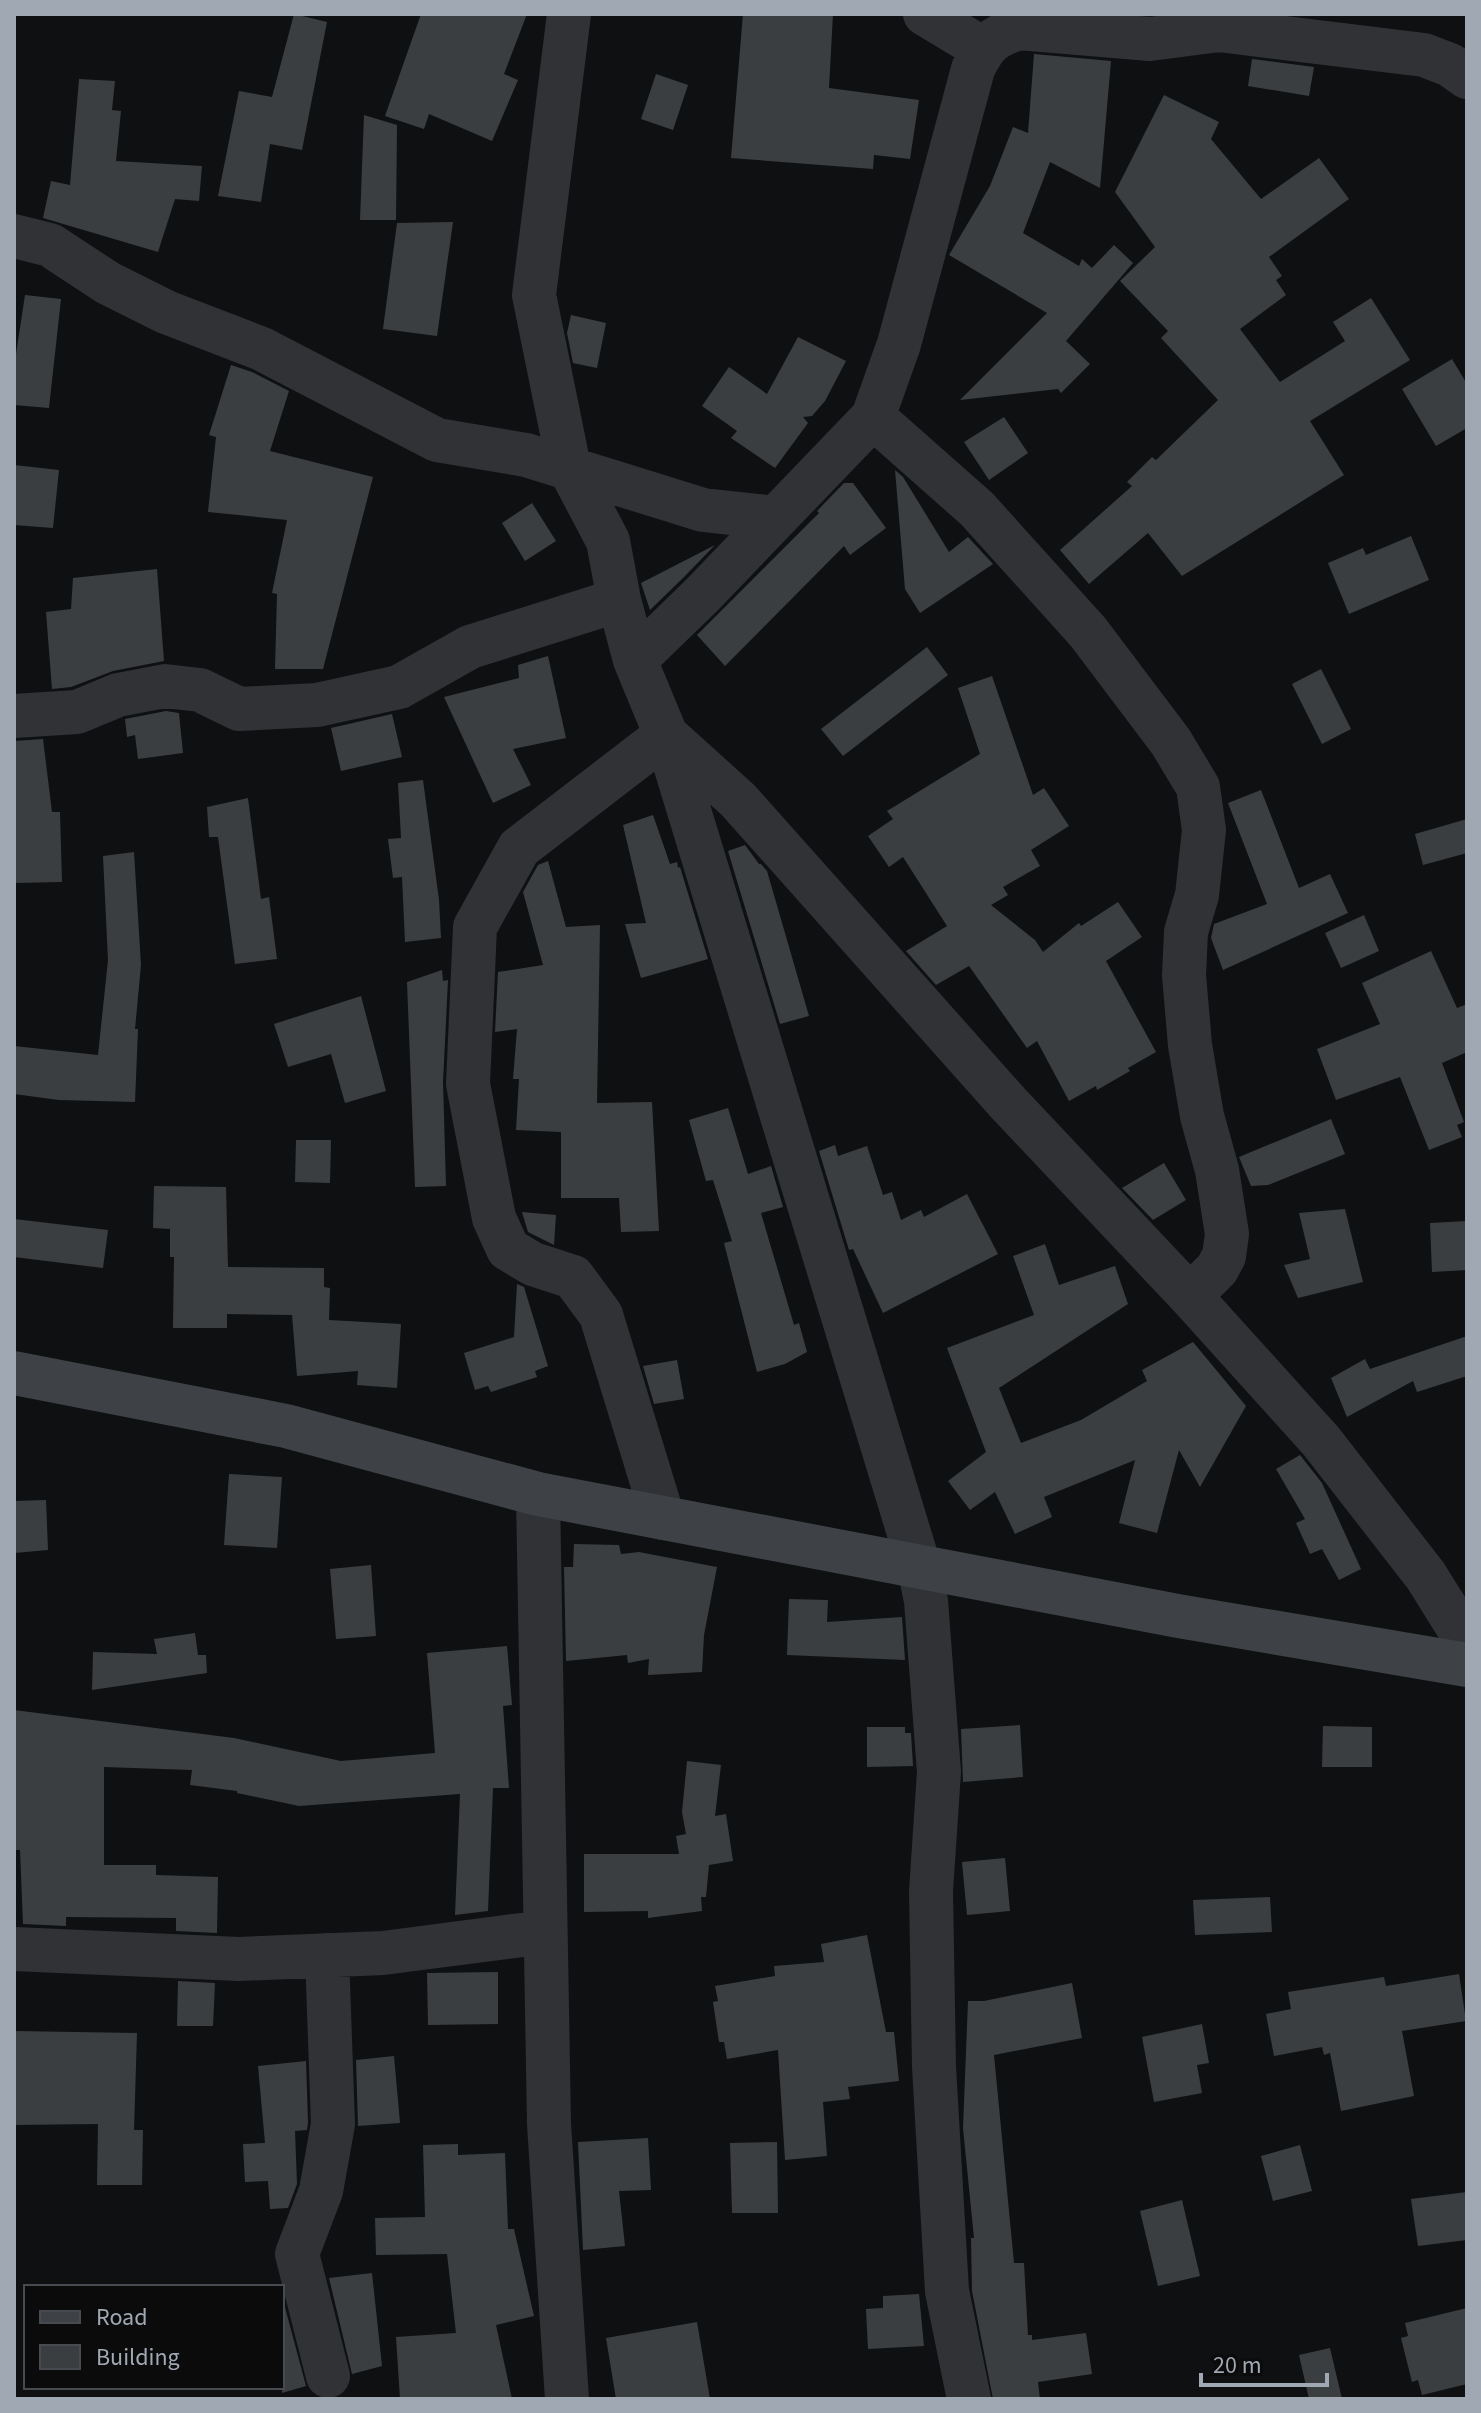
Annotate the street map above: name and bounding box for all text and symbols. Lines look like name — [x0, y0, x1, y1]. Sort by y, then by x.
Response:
legend — [24, 2285, 284, 2389]
text: Road — [96, 2300, 148, 2335]
scale bar — [1201, 2337, 1327, 2387]
text: Building — [96, 2340, 180, 2375]
text: 20 m — [1213, 2348, 1262, 2383]

